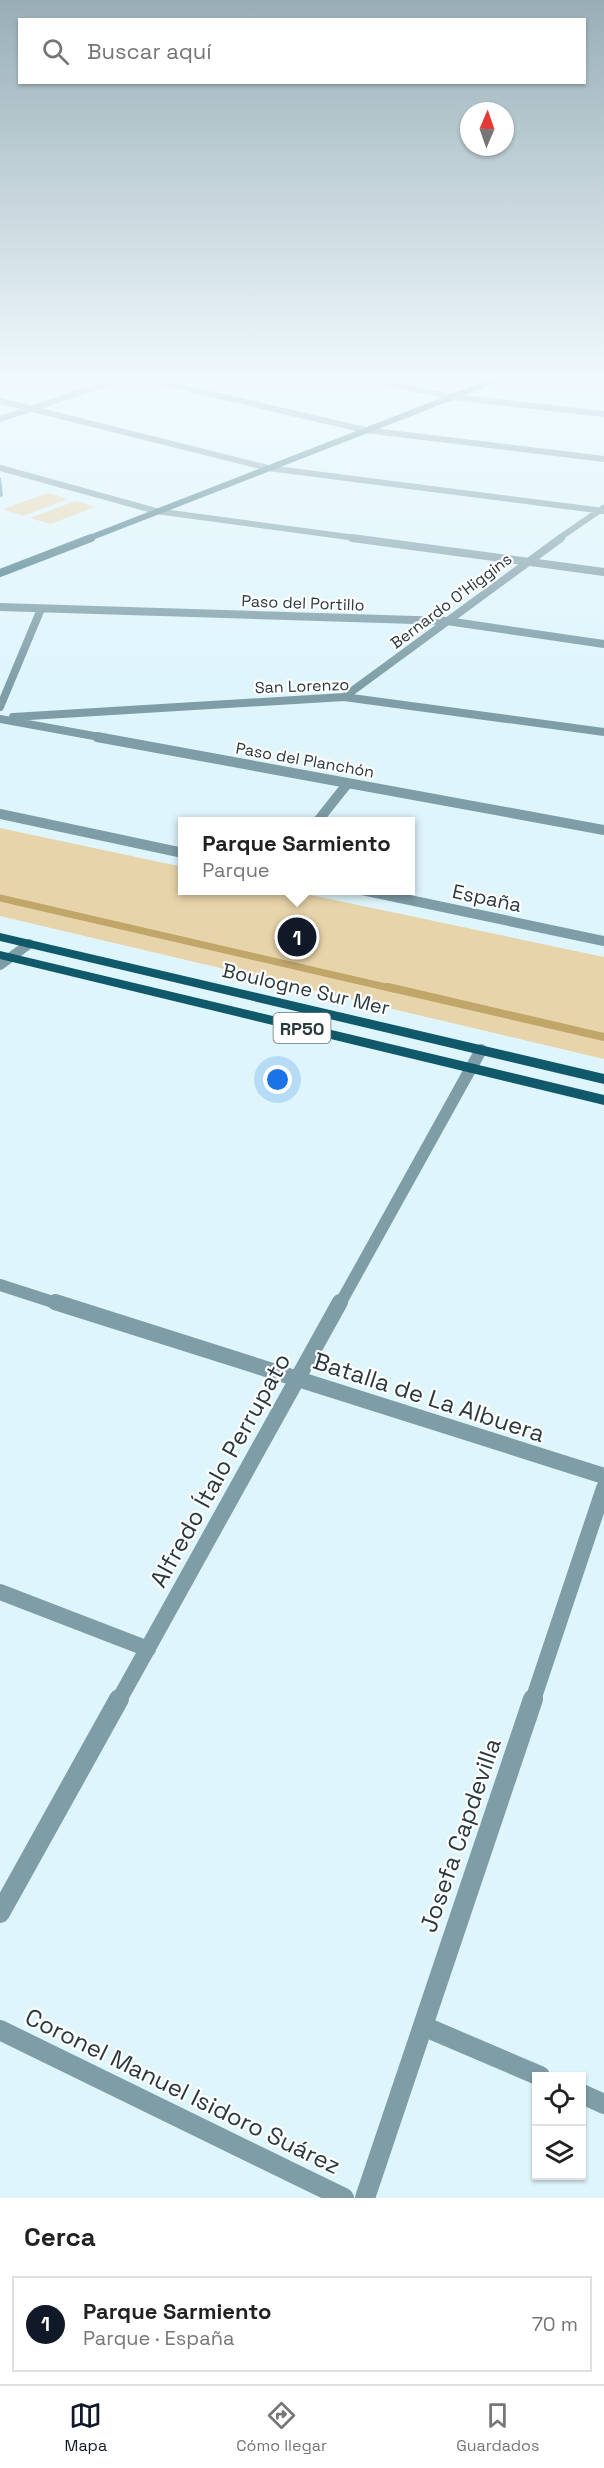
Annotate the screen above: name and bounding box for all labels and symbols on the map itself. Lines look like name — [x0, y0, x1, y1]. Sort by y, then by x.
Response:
north arrow — [460, 102, 514, 156]
street label: Bernardo O'Higgins — [386, 548, 516, 654]
street label: Paso del Portillo — [241, 590, 365, 616]
street label: San Lorenzo — [254, 674, 350, 698]
street label: Paso del Planchón — [234, 737, 376, 783]
street label: España — [450, 878, 524, 918]
pin: 1 — [278, 914, 316, 960]
street label: Boulogne Sur Mer — [220, 957, 392, 1021]
road number: RP50 — [274, 1013, 330, 1043]
your location — [263, 1065, 292, 1094]
street label: Batalla de La Albuera — [309, 1345, 549, 1449]
street label: Alfredo Ítalo Perrupato — [143, 1347, 297, 1593]
street label: Josefa Capdevilla — [412, 1734, 508, 1936]
street label: Coronel Manuel Isidoro Suárez — [20, 2001, 346, 2181]

